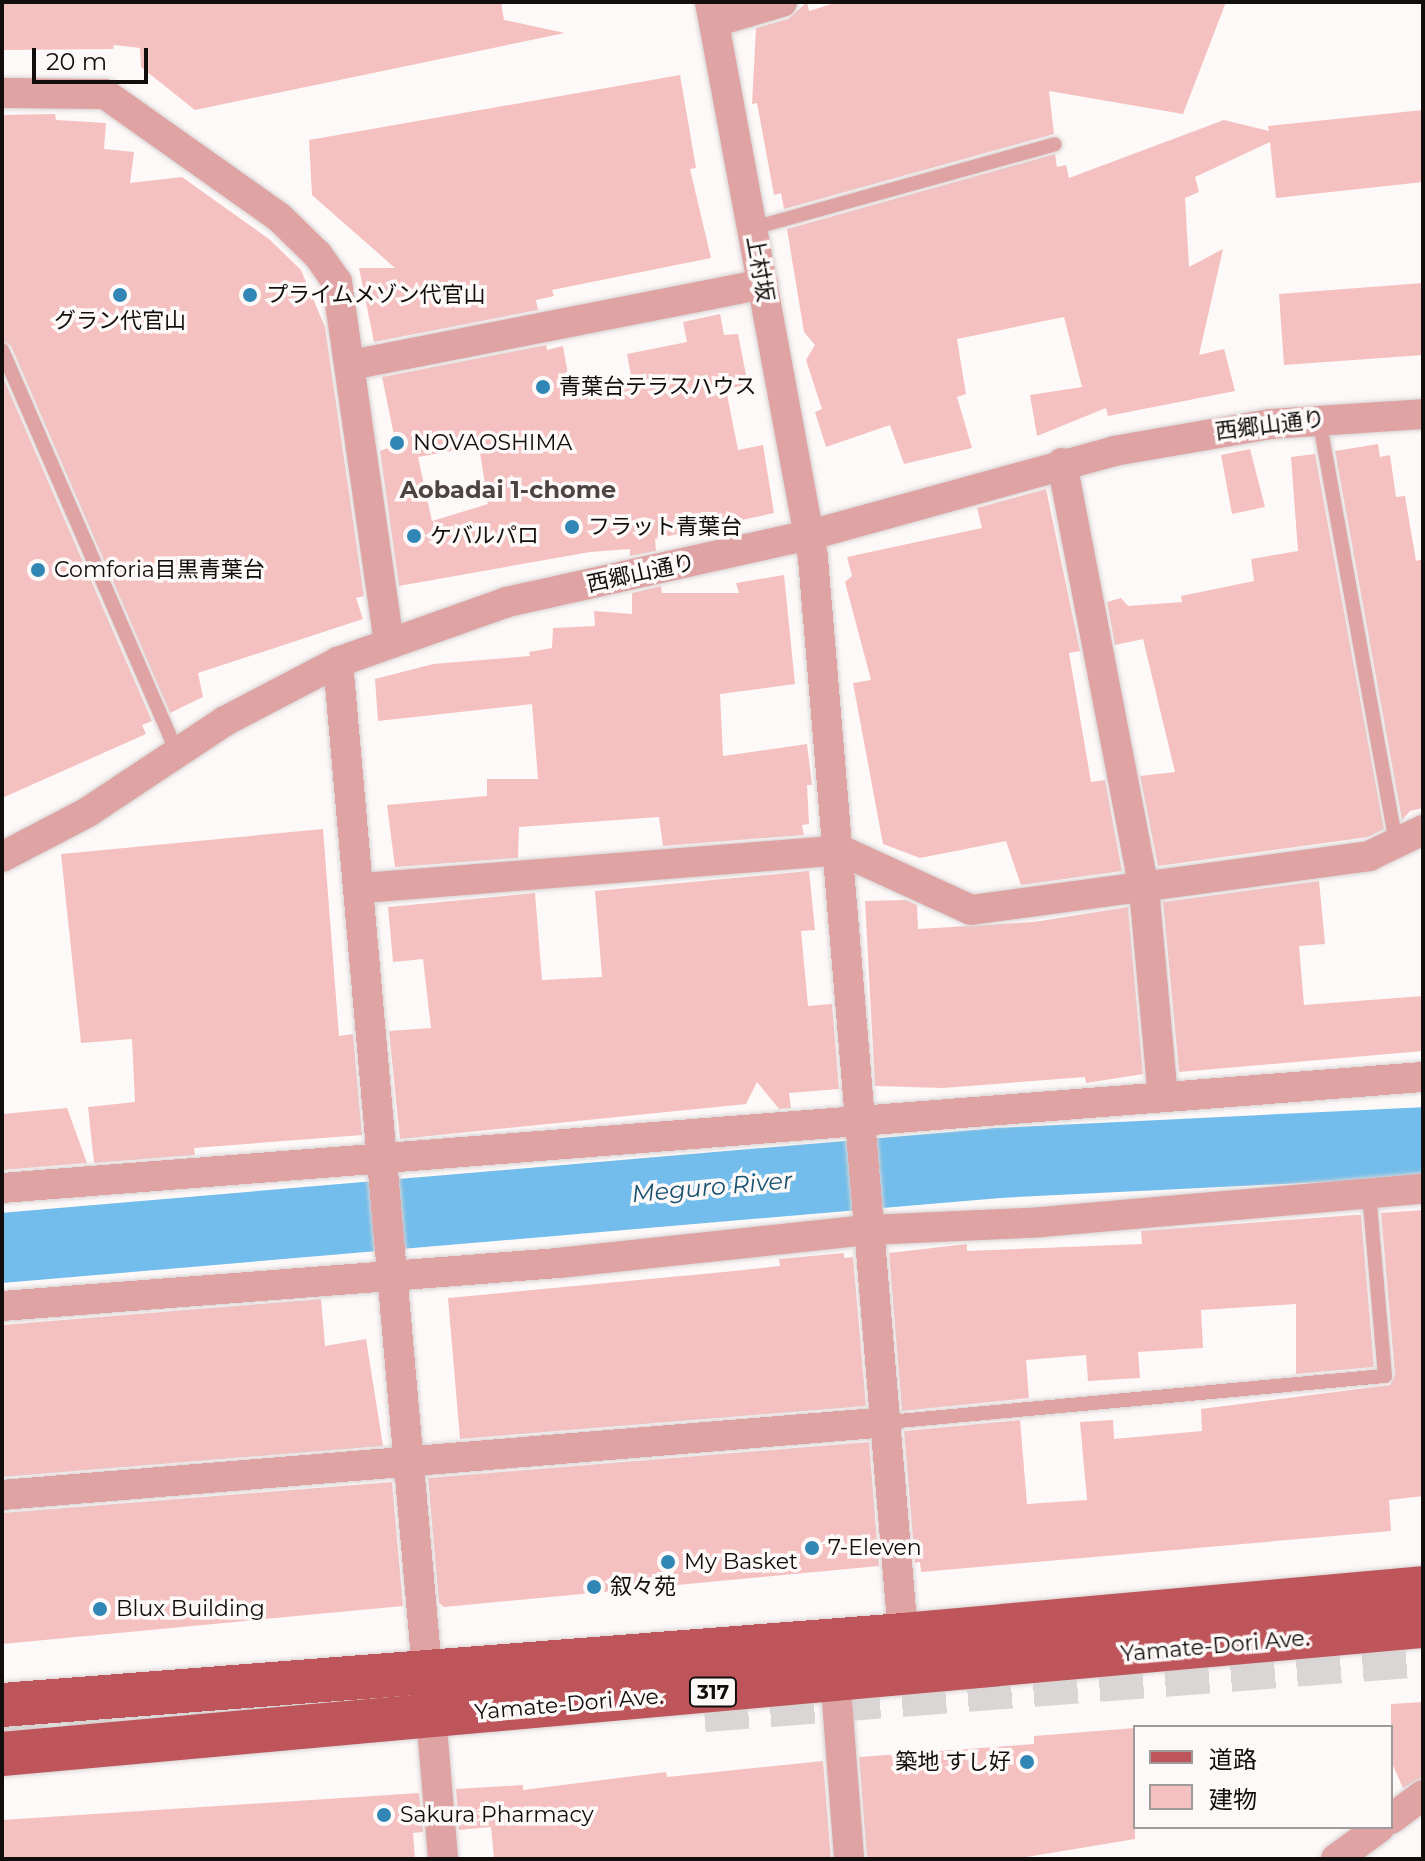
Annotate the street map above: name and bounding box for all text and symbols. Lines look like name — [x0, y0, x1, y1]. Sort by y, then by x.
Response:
scale bar — [36, 32, 152, 82]
text: 20 m — [46, 47, 107, 76]
street label: 上村坂 — [741, 234, 779, 304]
place label: プライムメゾン代官山 — [266, 282, 486, 308]
marker: グラン代官山 — [111, 286, 129, 304]
marker: プライムメゾン代官山 — [241, 286, 259, 304]
place label: グラン代官山 — [54, 308, 186, 334]
place label: 青葉台テラスハウス — [559, 374, 757, 400]
marker: 青葉台テラスハウス — [534, 378, 552, 396]
street label: 西郷山通り — [1214, 405, 1326, 445]
place label: NOVAOSHIMA — [413, 430, 572, 456]
marker: NOVAOSHIMA — [388, 434, 406, 452]
district label: Aobadai 1-chome — [400, 476, 616, 504]
place label: フラット青葉台 — [588, 514, 742, 540]
marker: フラット青葉台 — [563, 518, 581, 536]
place label: ケバルパロ — [430, 523, 540, 549]
marker: ケバルパロ — [405, 527, 423, 545]
street label: 西郷山通り — [584, 549, 698, 597]
place label: Comforia目黒青葉台 — [54, 557, 265, 583]
marker: Comforia目黒青葉台 — [29, 561, 47, 579]
water label: Meguro River — [630, 1166, 794, 1208]
place label: 7-Eleven — [828, 1535, 922, 1561]
marker: 7-Eleven — [803, 1539, 821, 1557]
place label: My Basket — [684, 1549, 798, 1575]
marker: My Basket — [659, 1553, 677, 1571]
place label: 叙々苑 — [610, 1574, 676, 1600]
marker: 叙々苑 — [585, 1578, 603, 1596]
place label: Blux Building — [116, 1596, 265, 1622]
marker: Blux Building — [91, 1600, 109, 1618]
street label: Yamate-Dori Ave. — [1120, 1625, 1310, 1667]
road number: 317 — [687, 1676, 739, 1708]
street label: Yamate-Dori Ave. — [474, 1683, 664, 1725]
legend — [1133, 1725, 1393, 1829]
text: 道路 — [1209, 1745, 1257, 1774]
place label: 築地 すし好 — [895, 1749, 1011, 1775]
marker: 築地 すし好 — [1018, 1753, 1036, 1771]
text: 建物 — [1209, 1785, 1257, 1814]
place label: Sakura Pharmacy — [400, 1802, 594, 1828]
marker: Sakura Pharmacy — [375, 1806, 393, 1824]

